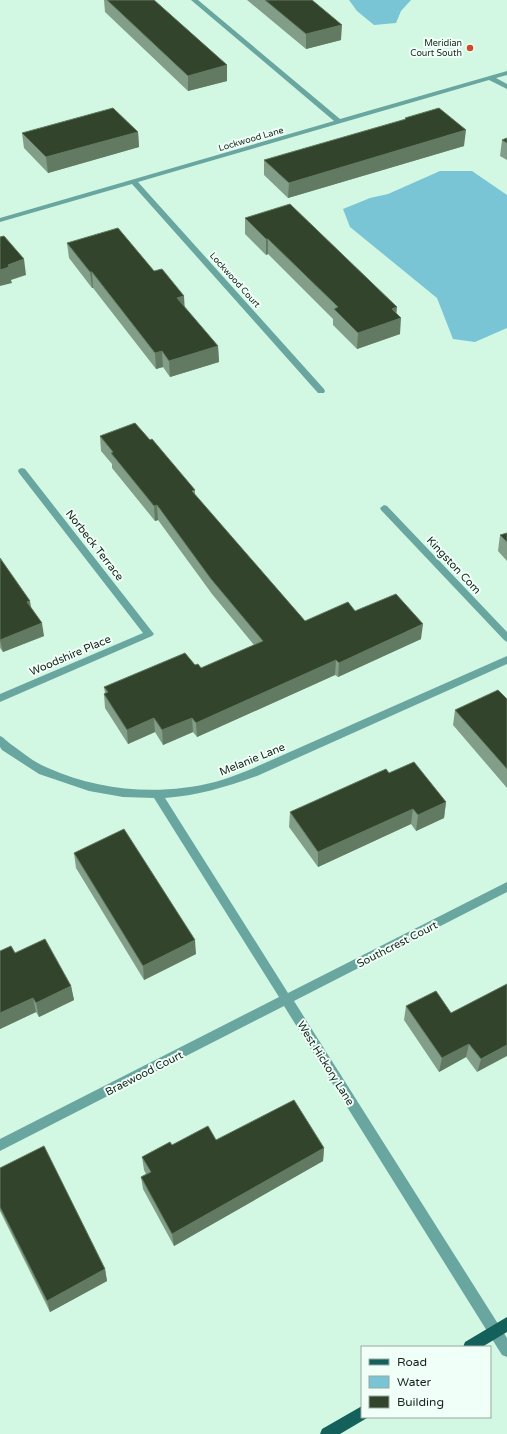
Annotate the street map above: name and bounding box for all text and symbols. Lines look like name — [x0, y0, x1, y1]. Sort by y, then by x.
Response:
place label: Meridian Court South — [410, 38, 462, 59]
marker: Meridian Court South — [465, 43, 475, 53]
street label: Lockwood Lane — [217, 125, 285, 154]
street label: Lockwood Court — [207, 251, 263, 311]
street label: Norbeck Terrace — [63, 507, 126, 583]
street label: Kingston Com — [424, 534, 483, 597]
street label: Woodshire Place — [28, 632, 113, 678]
street label: Melanie Lane — [217, 740, 287, 779]
street label: Southcrest Court — [355, 919, 440, 970]
street label: West Hickory Lane — [294, 1019, 357, 1108]
street label: Braewood Court — [103, 1048, 185, 1099]
legend — [361, 1346, 491, 1418]
text: Road — [397, 1355, 427, 1369]
text: Water — [397, 1375, 432, 1389]
text: Building — [397, 1395, 444, 1409]

